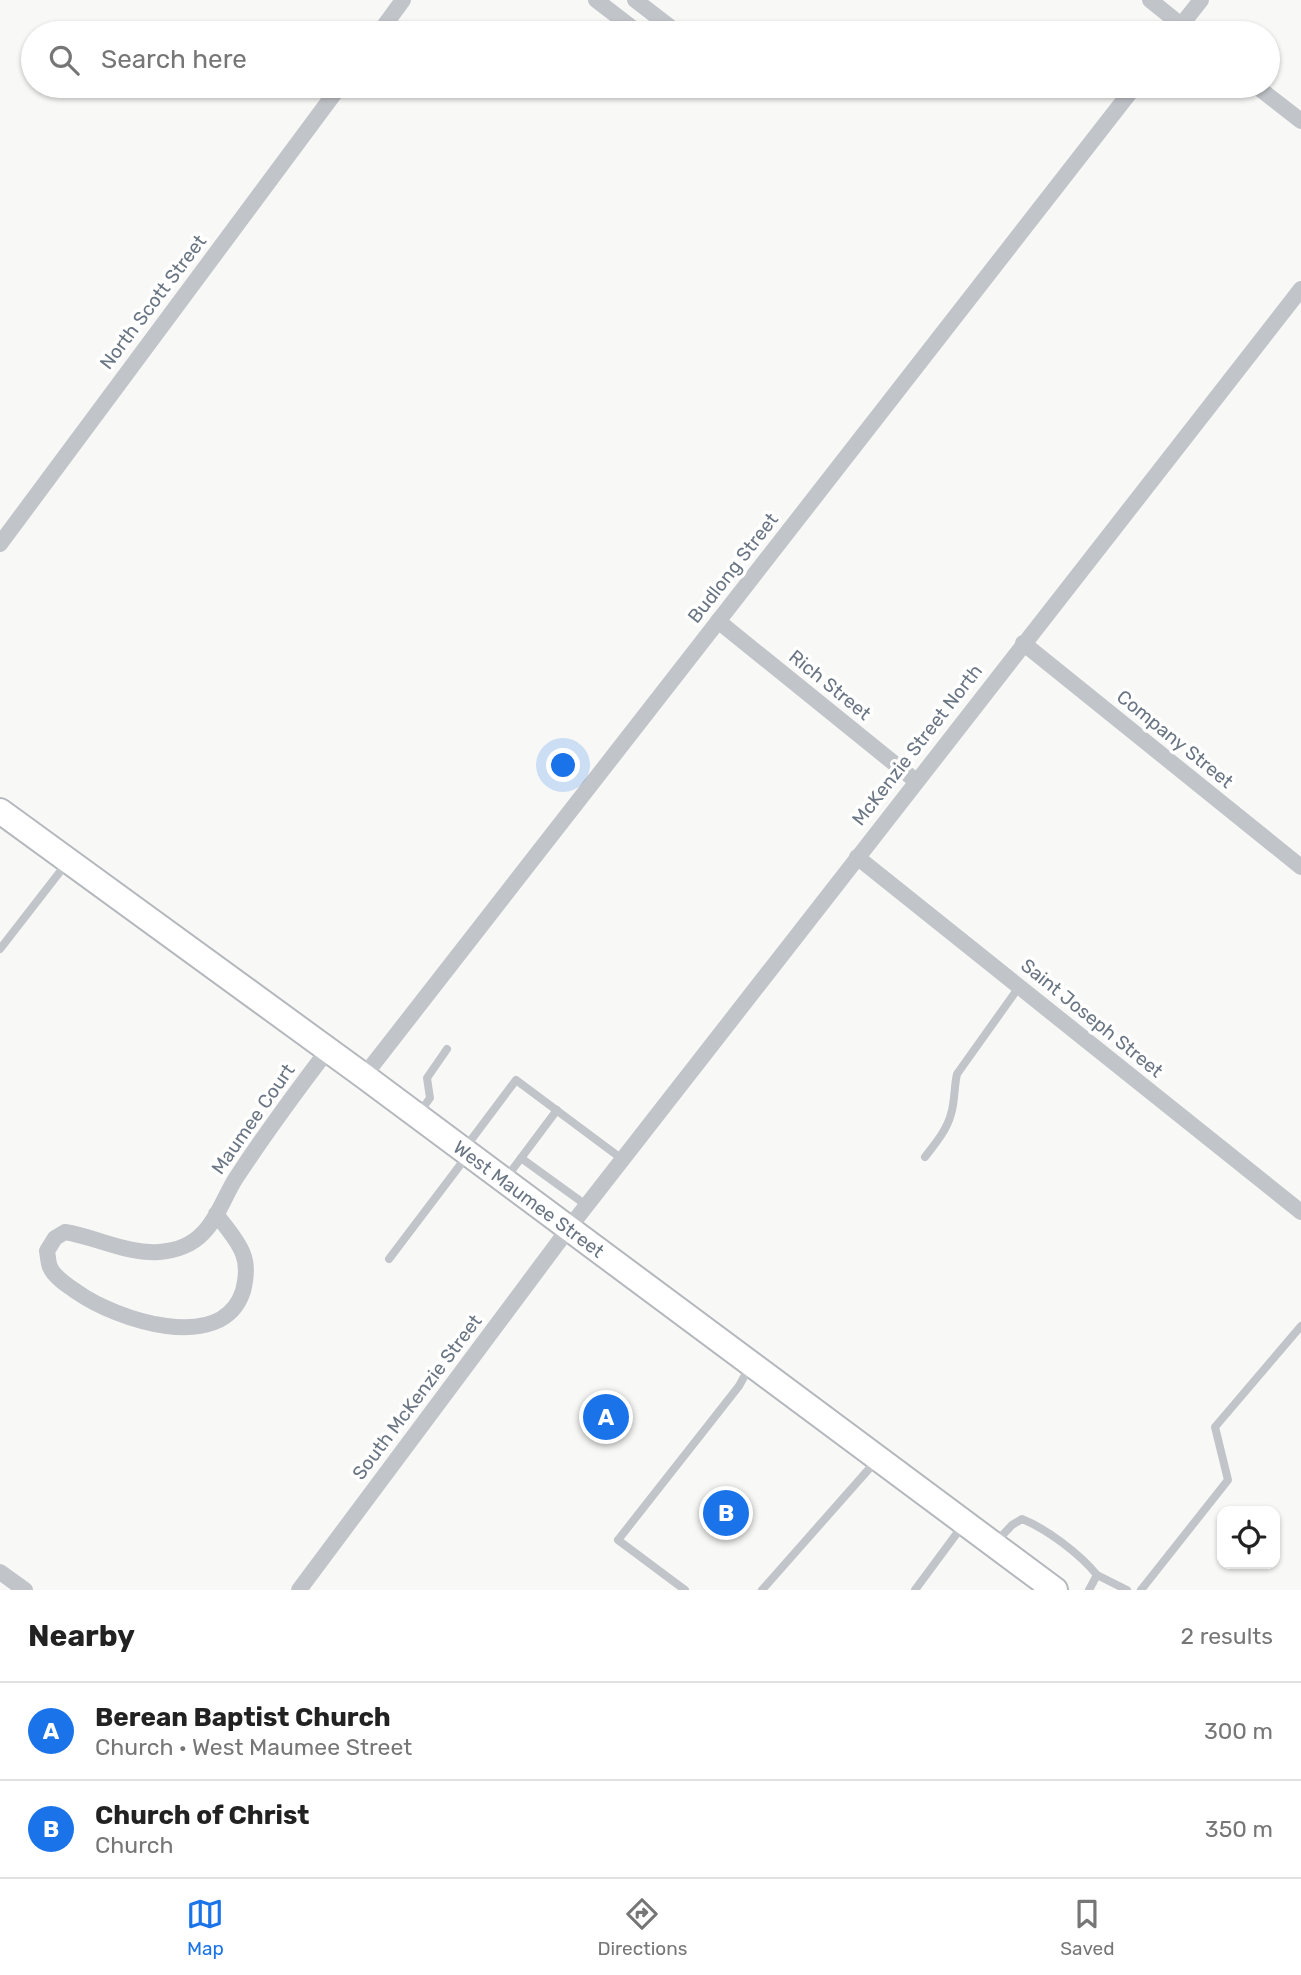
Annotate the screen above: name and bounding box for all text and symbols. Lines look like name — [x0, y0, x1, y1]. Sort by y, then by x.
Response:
search box — [21, 21, 1280, 98]
icon: search — [45, 41, 83, 79]
text: Search here — [101, 44, 247, 75]
street label: North Scott Street — [95, 230, 211, 374]
street label: Budlong Street — [683, 508, 783, 628]
street label: Rich Street — [784, 645, 876, 725]
street label: McKenzie Street North — [847, 660, 987, 830]
street label: Company Street — [1112, 685, 1238, 793]
your location — [546, 748, 580, 782]
street label: Saint Joseph Street — [1016, 954, 1168, 1083]
street label: Maumee Court — [206, 1059, 300, 1179]
street label: West Maumee Street — [449, 1135, 609, 1263]
street label: South McKenzie Street — [347, 1309, 487, 1484]
pin: A — [583, 1391, 629, 1443]
pin: B — [703, 1487, 749, 1539]
map controls — [1217, 1506, 1280, 1569]
button: locate — [1217, 1506, 1280, 1569]
text: Nearby — [28, 1618, 135, 1654]
text: 2 results — [1181, 1622, 1273, 1650]
text: Berean Baptist Church — [95, 1702, 391, 1733]
text: A — [43, 1717, 59, 1745]
text: 300 m — [1204, 1717, 1273, 1745]
text: Church · West Maumee Street — [95, 1733, 412, 1761]
text: Church of Christ — [95, 1800, 309, 1831]
text: B — [43, 1815, 59, 1843]
text: 350 m — [1205, 1815, 1273, 1843]
text: Church — [95, 1831, 173, 1859]
tab: Map — [186, 1895, 224, 1960]
tab: Directions — [597, 1895, 687, 1960]
tab: Saved — [1060, 1895, 1115, 1960]

